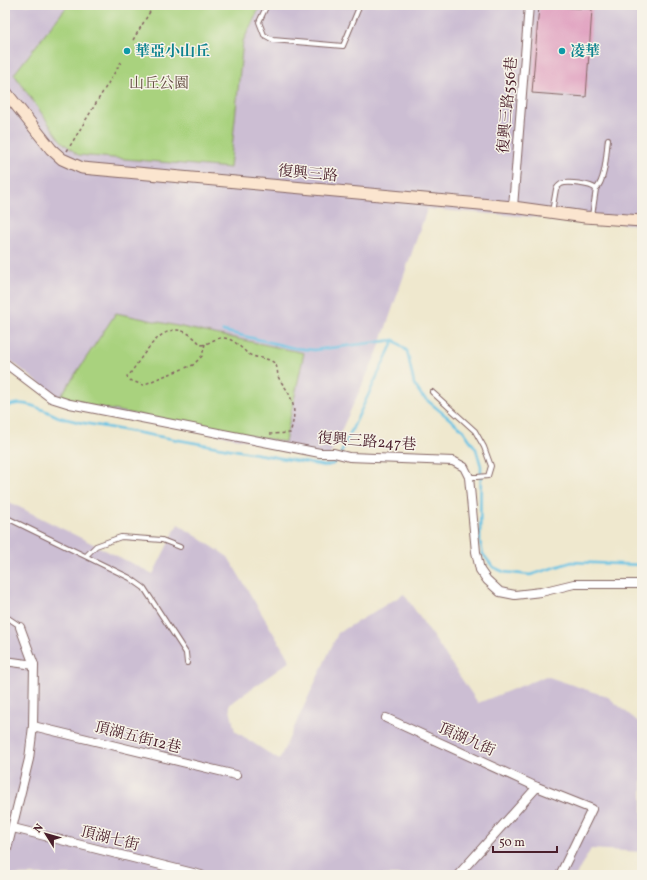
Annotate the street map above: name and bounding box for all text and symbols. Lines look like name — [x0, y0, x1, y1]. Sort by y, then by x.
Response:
place label: 華亞小山丘 — [135, 42, 210, 63]
place label: 凌華 — [570, 42, 600, 63]
marker: 華亞小山丘 — [122, 46, 132, 56]
marker: 凌華 — [557, 46, 567, 56]
street label: 復興三路556巷 — [494, 56, 523, 154]
park label: 山丘公園 — [129, 74, 189, 95]
street label: 復興三路 — [277, 161, 339, 188]
street label: 復興三路247巷 — [317, 429, 417, 456]
street label: 頂湖五街12巷 — [92, 718, 183, 759]
street label: 頂湖九街 — [435, 719, 498, 762]
north arrow — [26, 814, 66, 854]
text: N — [31, 821, 48, 837]
street label: 頂湖七街 — [78, 822, 141, 857]
scale bar — [493, 828, 557, 854]
text: 50 m — [499, 835, 525, 851]

